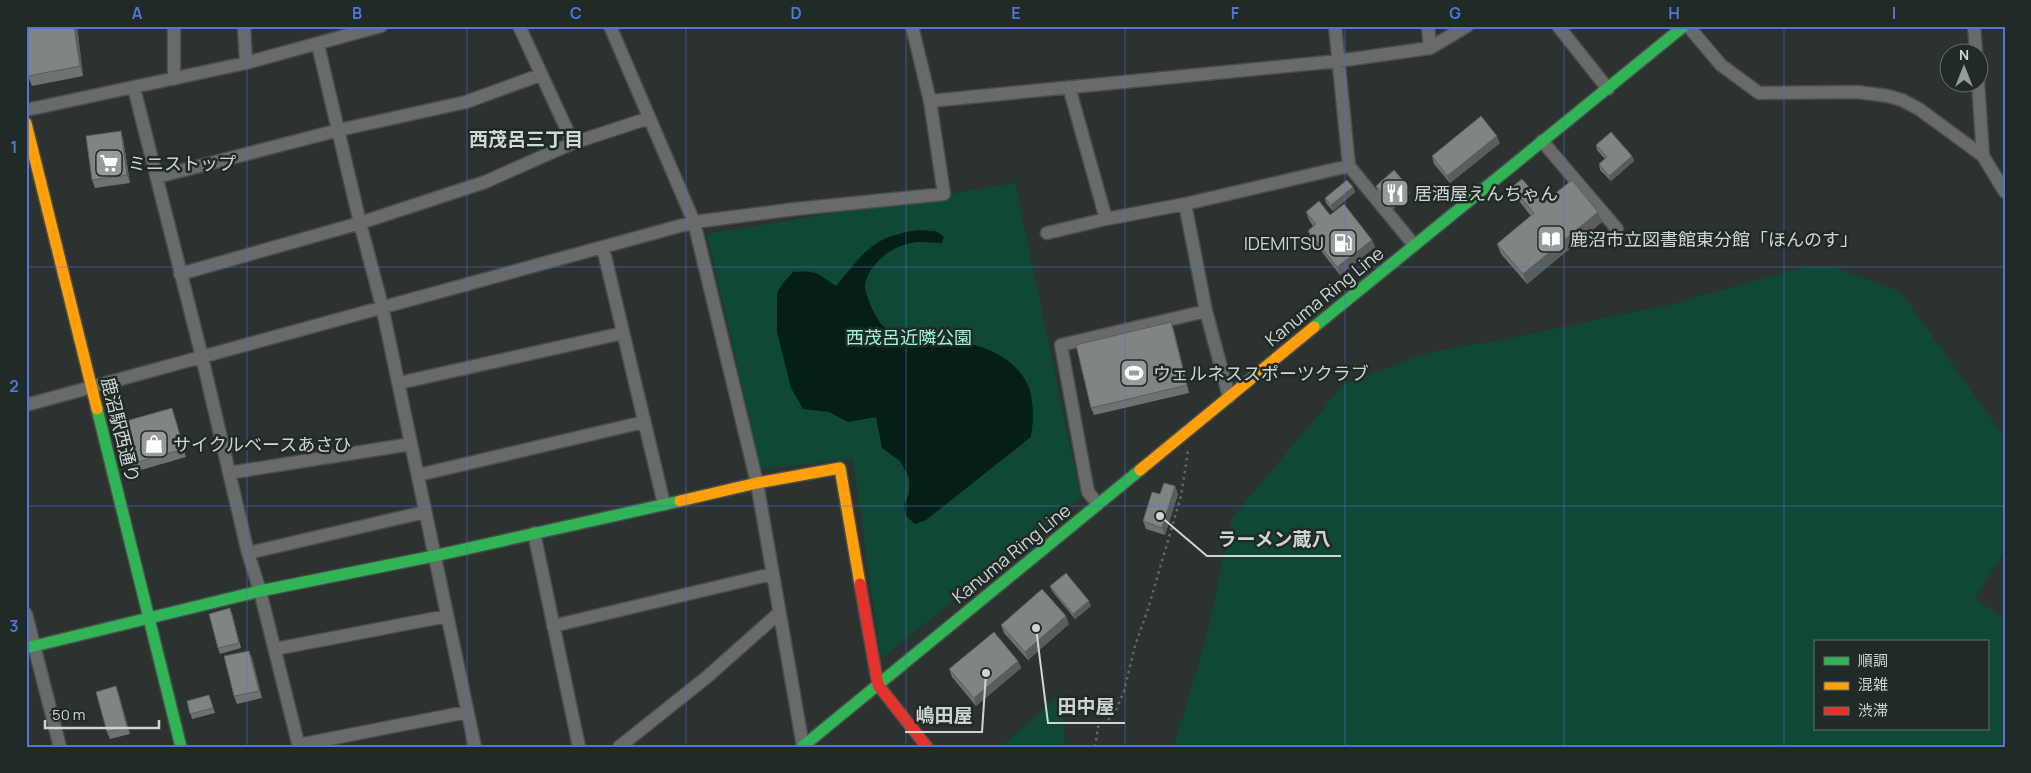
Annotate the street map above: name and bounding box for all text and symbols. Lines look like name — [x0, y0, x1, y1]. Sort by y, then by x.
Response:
text: A — [132, 2, 143, 24]
text: B — [352, 2, 362, 24]
text: C — [570, 2, 582, 24]
text: D — [790, 2, 802, 24]
text: E — [1011, 2, 1021, 24]
text: F — [1231, 2, 1240, 24]
text: G — [1449, 2, 1461, 24]
text: H — [1668, 2, 1680, 24]
text: I — [1892, 2, 1896, 24]
north arrow — [1938, 42, 1988, 92]
text: N — [1959, 45, 1969, 64]
district label: 西茂呂三丁目 — [469, 126, 583, 152]
text: 1 — [10, 136, 18, 158]
supermarket icon: ミニストップ — [94, 148, 124, 178]
place label: ミニストップ — [128, 151, 236, 175]
restaurant icon: 居酒屋えんちゃん — [1380, 178, 1410, 208]
place label: 居酒屋えんちゃん — [1414, 181, 1558, 205]
library icon: 鹿沼市立図書館東分館「ほんのす」 — [1536, 224, 1566, 254]
place label: 鹿沼市立図書館東分館「ほんのす」 — [1570, 227, 1858, 251]
fuel station icon: IDEMITSU — [1328, 228, 1358, 258]
place label: IDEMITSU — [1244, 231, 1324, 255]
street label: Kanuma Ring Line — [1260, 241, 1388, 351]
park label: 西茂呂近隣公園 — [846, 325, 972, 349]
sports icon: ウェルネススポーツクラブ — [1119, 358, 1149, 388]
place label: ウェルネススポーツクラブ — [1153, 361, 1369, 385]
text: 2 — [9, 375, 19, 397]
street label: 鹿沼駅西通り — [96, 375, 146, 485]
shop icon: サイクルベースあさひ — [139, 429, 169, 459]
place label: サイクルベースあさひ — [173, 432, 351, 456]
street label: Kanuma Ring Line — [947, 498, 1075, 608]
callout: ラーメン蔵八 — [1207, 522, 1341, 556]
text: ラーメン蔵八 — [1217, 526, 1331, 552]
text: 3 — [9, 615, 19, 637]
legend — [1814, 640, 1988, 730]
text: 順調 — [1858, 650, 1888, 671]
text: 混雑 — [1858, 674, 1888, 695]
callout: 田中屋 — [1048, 689, 1125, 723]
text: 田中屋 — [1057, 693, 1115, 719]
scale bar — [45, 698, 159, 730]
callout: 嶋田屋 — [905, 698, 982, 732]
text: 渋滞 — [1858, 700, 1888, 721]
text: 嶋田屋 — [915, 702, 973, 728]
text: 50 m — [52, 704, 86, 725]

